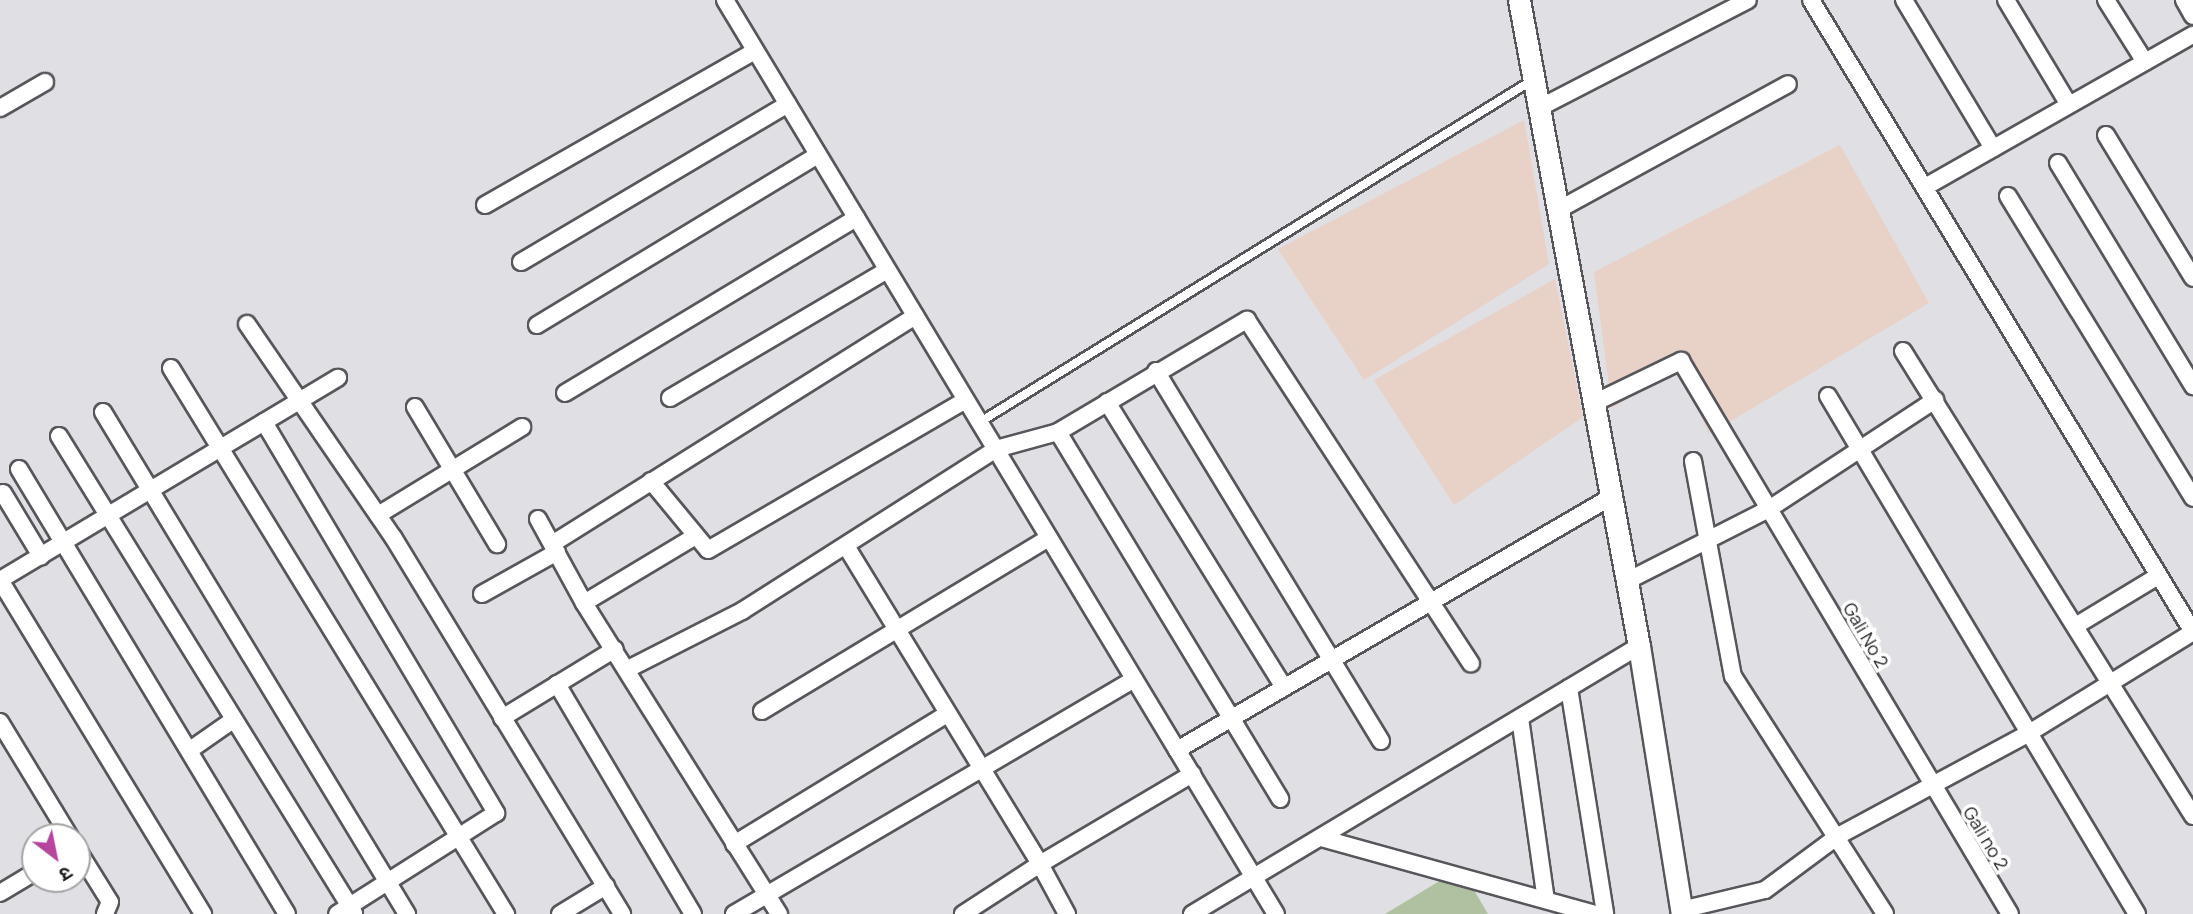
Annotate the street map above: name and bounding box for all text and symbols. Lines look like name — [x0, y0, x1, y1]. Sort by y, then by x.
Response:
street label: Gali No 2 — [1839, 599, 1893, 671]
street label: Gali no 2 — [1959, 803, 2013, 873]
north arrow — [21, 823, 91, 893]
text: उ — [54, 860, 78, 888]

